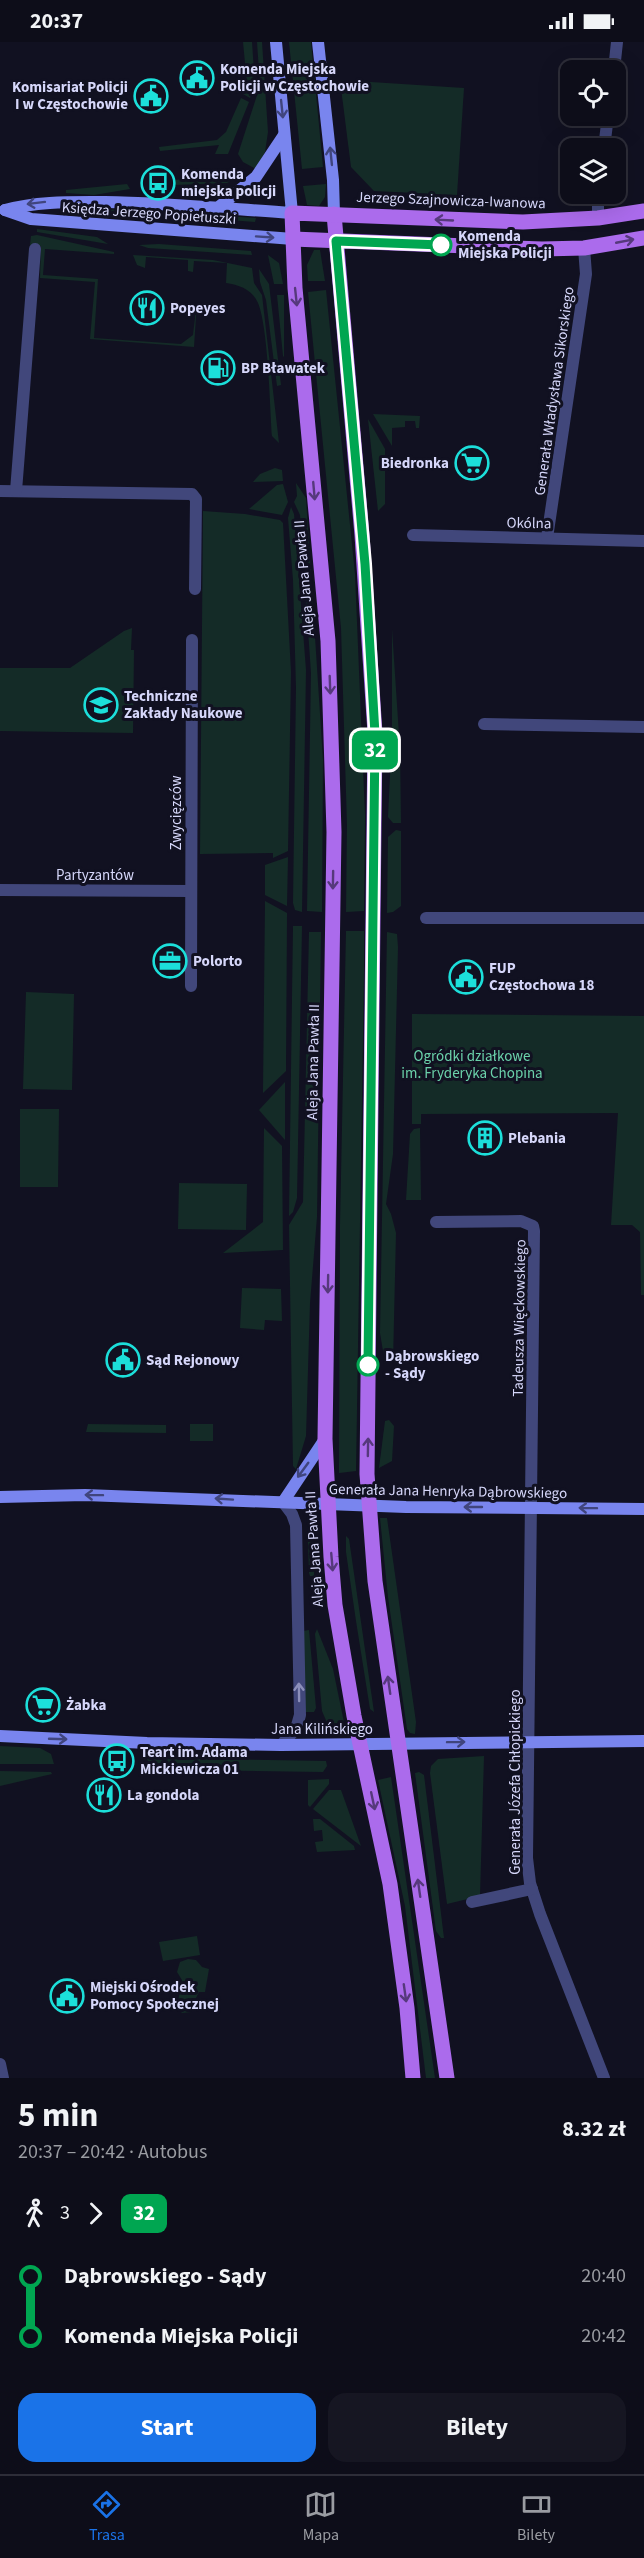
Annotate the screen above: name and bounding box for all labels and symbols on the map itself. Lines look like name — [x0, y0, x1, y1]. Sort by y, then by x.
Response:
place label: Komenda Miejska Policji w Częstochowie — [220, 59, 369, 97]
public building icon: Komenda Miejska Policji w Częstochowie — [179, 60, 215, 96]
place label: Komisariat Policji I w Częstochowie — [12, 77, 128, 115]
public building icon: Komisariat Policji I w Częstochowie — [133, 78, 169, 114]
one-way arrow — [277, 99, 288, 119]
one-way arrow — [325, 146, 336, 166]
place label: Komenda miejska policji — [181, 164, 276, 202]
bus stop icon: Komenda miejska policji — [140, 165, 176, 201]
street label: Jerzego Szajnowicza-Iwanowa — [356, 187, 546, 214]
street label: Księdza Jerzego Popiełuszki — [61, 197, 237, 230]
one-way arrow — [27, 198, 46, 209]
one-way arrow — [434, 214, 454, 225]
place label: Komenda Miejska Policji — [458, 226, 552, 264]
one-way arrow — [255, 232, 275, 243]
marker: Komenda Miejska Policji — [430, 234, 452, 256]
one-way arrow — [615, 235, 634, 246]
street label: Generała Władysława Sikorskiego — [529, 285, 580, 497]
one-way arrow — [291, 286, 302, 306]
restaurant icon: Popeyes — [129, 290, 165, 326]
place label: Popeyes — [170, 298, 226, 319]
fuel station icon: BP Bławatek — [200, 350, 236, 386]
place label: BP Bławatek — [241, 358, 326, 379]
supermarket icon: Biedronka — [454, 445, 490, 481]
place label: Biedronka — [381, 453, 449, 474]
one-way arrow — [309, 481, 320, 501]
street label: Okólna — [506, 513, 552, 534]
street label: Aleja Jana Pawła II — [289, 519, 320, 637]
one-way arrow — [325, 675, 336, 695]
place label: Techniczne Zakłady Naukowe — [124, 686, 243, 724]
school or university icon: Techniczne Zakłady Naukowe — [83, 687, 119, 723]
line badge: 32 — [348, 730, 402, 770]
street label: Zwycięzców — [166, 775, 187, 851]
street label: Partyzantów — [56, 865, 134, 886]
one-way arrow — [327, 870, 339, 890]
office icon: Polorto — [152, 943, 188, 979]
place label: Polorto — [193, 951, 242, 972]
place label: FUP Częstochowa 18 — [489, 958, 594, 996]
public building icon: FUP Częstochowa 18 — [448, 959, 484, 995]
street label: Aleja Jana Pawła II — [302, 1004, 325, 1120]
park label: Ogródki działkowe im. Fryderyka Chopina — [401, 1046, 543, 1084]
building icon: Plebania — [467, 1120, 503, 1156]
place label: Plebania — [508, 1128, 566, 1149]
street label: Tadeusza Więckowskiego — [508, 1239, 531, 1397]
one-way arrow — [322, 1273, 334, 1293]
public building icon: Sąd Rejonowy — [105, 1342, 141, 1378]
place label: Dąbrowskiego - Sądy — [385, 1346, 479, 1384]
place label: Sąd Rejonowy — [146, 1350, 240, 1371]
marker: Dąbrowskiego - Sądy — [357, 1354, 379, 1376]
one-way arrow — [362, 1438, 373, 1458]
one-way arrow — [297, 1462, 309, 1478]
street label: Generała Jana Henryka Dąbrowskiego — [329, 1479, 567, 1504]
one-way arrow — [84, 1489, 104, 1501]
street label: Aleja Jana Pawła II — [300, 1490, 329, 1608]
one-way arrow — [215, 1493, 235, 1504]
one-way arrow — [464, 1501, 484, 1513]
one-way arrow — [578, 1502, 598, 1514]
one-way arrow — [327, 1552, 338, 1572]
one-way arrow — [384, 1676, 395, 1695]
one-way arrow — [293, 1683, 305, 1703]
supermarket icon: Żabka — [25, 1687, 61, 1723]
street label: Generała Józefa Chłopickiego — [505, 1689, 526, 1875]
place label: Żabka — [66, 1695, 107, 1716]
street label: Jana Kilińskiego — [271, 1719, 373, 1740]
one-way arrow — [48, 1733, 68, 1744]
one-way arrow — [446, 1736, 466, 1748]
place label: Teart im. Adama Mickiewicza 01 — [140, 1742, 248, 1780]
bus stop icon: Teart im. Adama Mickiewicza 01 — [99, 1743, 135, 1779]
restaurant icon: La gondola — [86, 1777, 122, 1813]
place label: La gondola — [127, 1785, 200, 1806]
one-way arrow — [368, 1791, 379, 1810]
one-way arrow — [414, 1879, 425, 1898]
place label: Miejski Ośrodek Pomocy Społecznej — [90, 1977, 219, 2015]
public building icon: Miejski Ośrodek Pomocy Społecznej — [49, 1978, 85, 2014]
one-way arrow — [400, 1983, 411, 2003]

